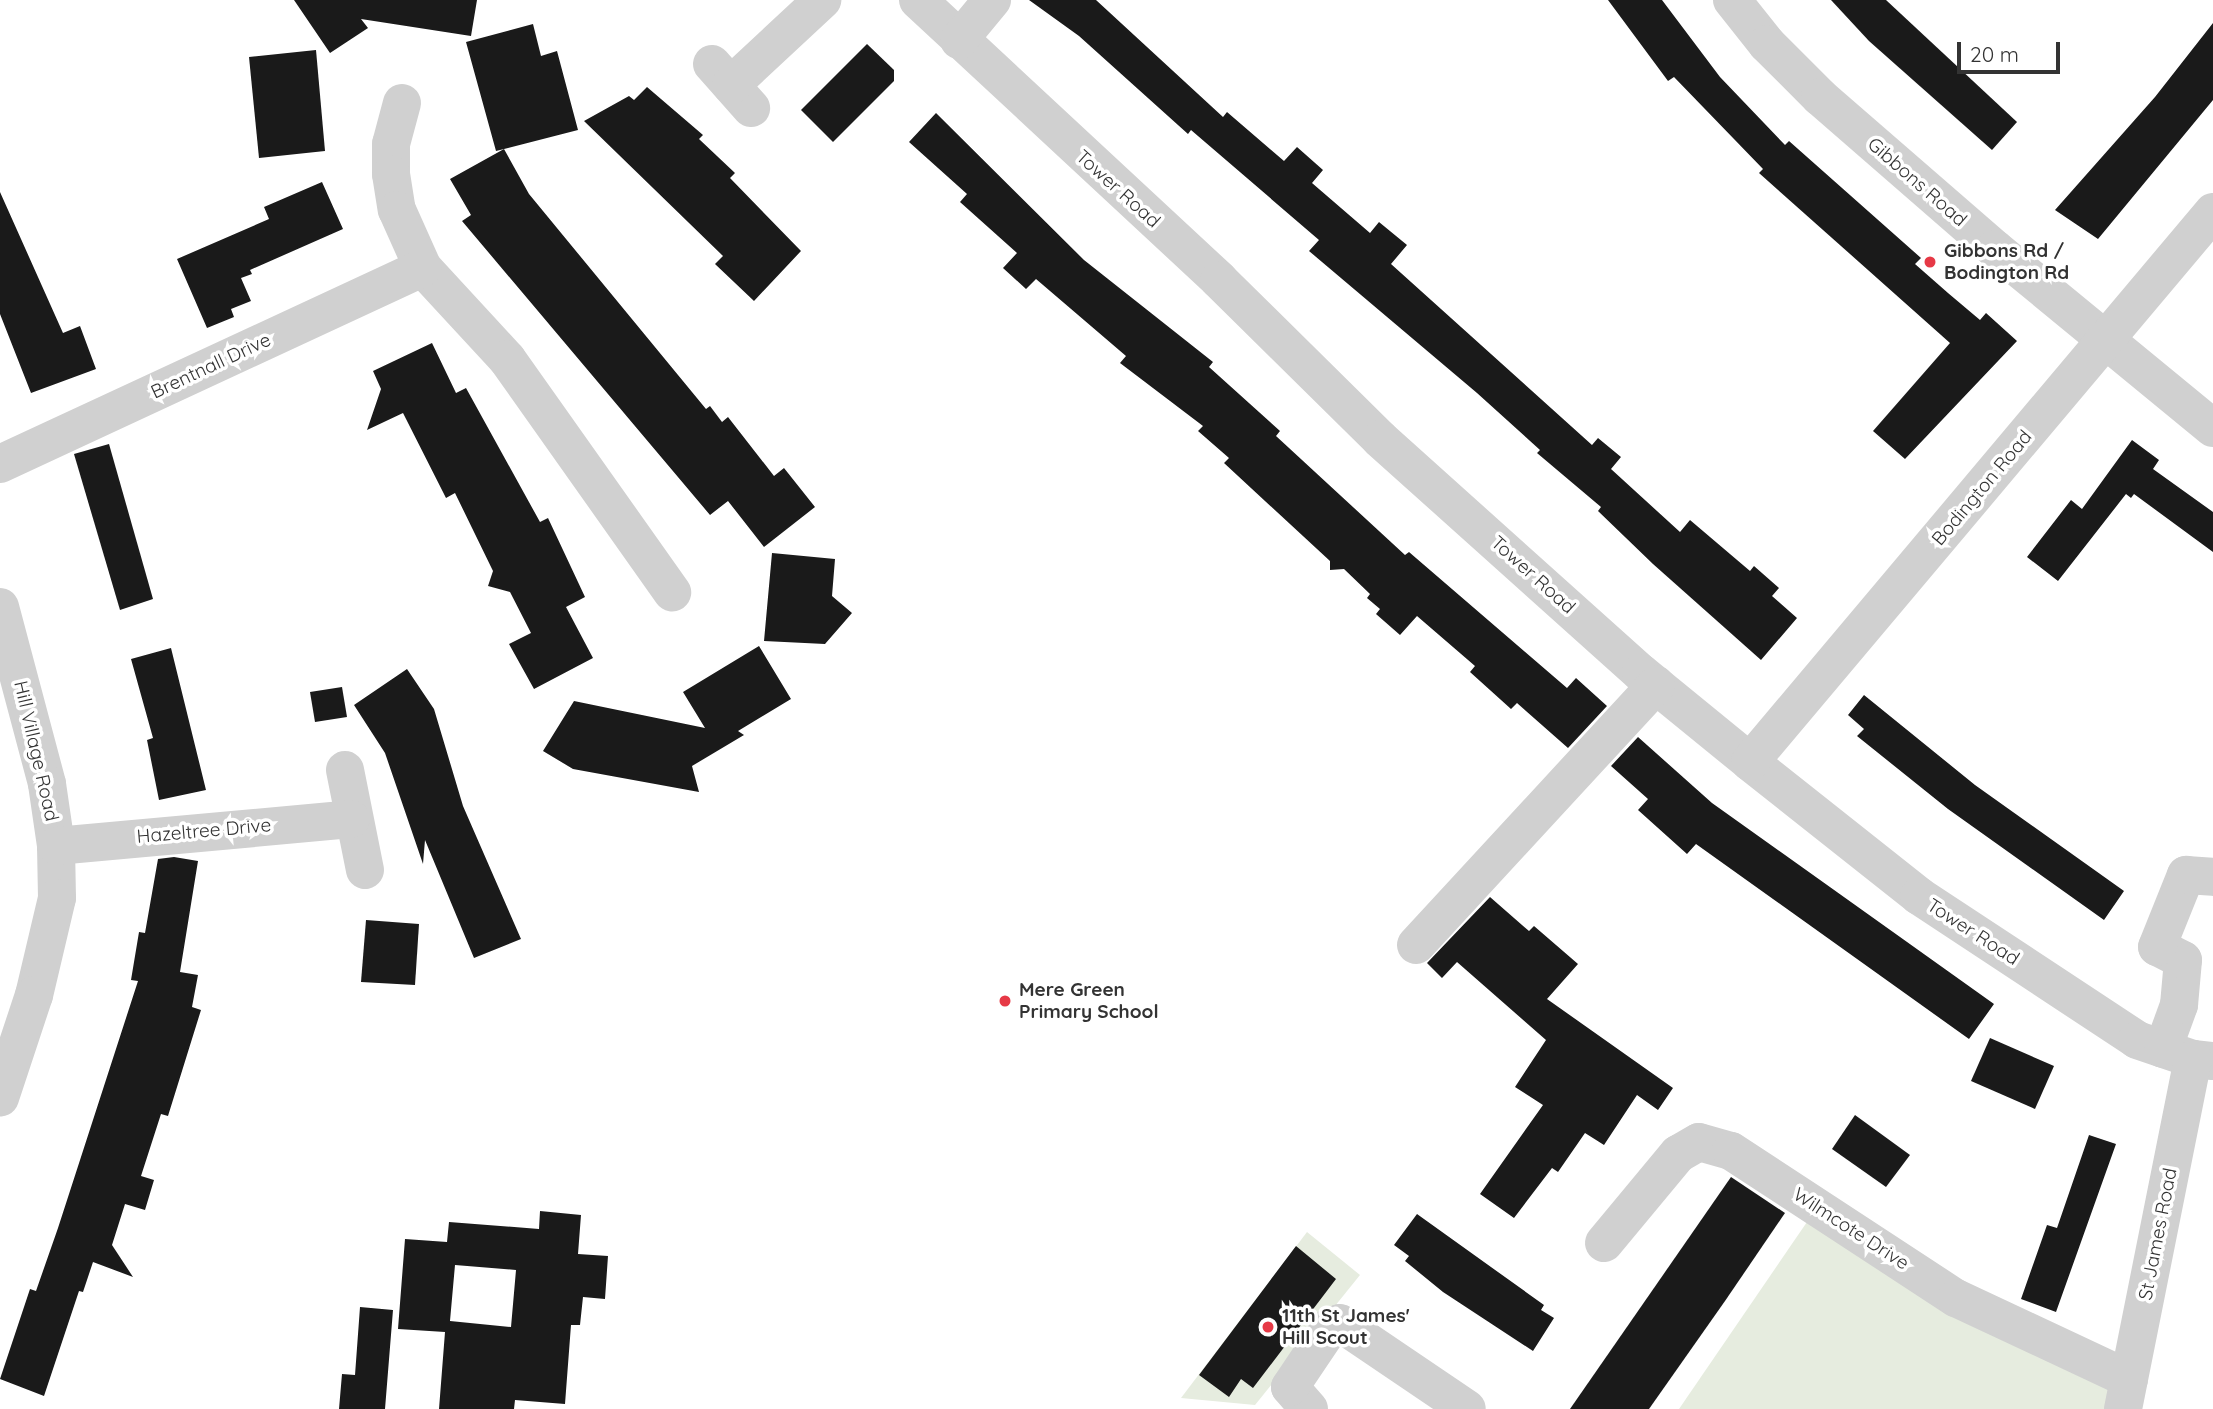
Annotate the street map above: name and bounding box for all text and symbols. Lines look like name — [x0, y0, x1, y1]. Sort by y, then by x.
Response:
scale bar — [1961, 28, 2064, 72]
text: 20 m — [1970, 41, 2019, 67]
street label: Gibbons Road — [1863, 133, 1971, 231]
street label: Tower Road — [1071, 145, 1165, 233]
place label: Gibbons Rd / Bodington Rd — [1944, 240, 2069, 284]
marker: Gibbons Rd / Bodington Rd — [1922, 254, 1938, 270]
street label: Brentnall Drive — [147, 328, 275, 404]
street label: Bodington Road — [1927, 426, 2037, 550]
street label: Tower Road — [1486, 531, 1580, 619]
street label: Hill Village Road — [9, 679, 63, 823]
street label: Hazeltree Drive — [136, 814, 272, 848]
street label: Tower Road — [1923, 894, 2023, 970]
place label: Mere Green Primary School — [1019, 979, 1159, 1023]
marker: Mere Green Primary School — [997, 993, 1013, 1009]
street label: St James Road — [2134, 1166, 2182, 1302]
street label: Wilmcote Drive — [1789, 1183, 1913, 1275]
place label: 11th St James' Hill Scout — [1282, 1305, 1410, 1349]
marker: 11th St James' Hill Scout — [1260, 1319, 1276, 1335]

